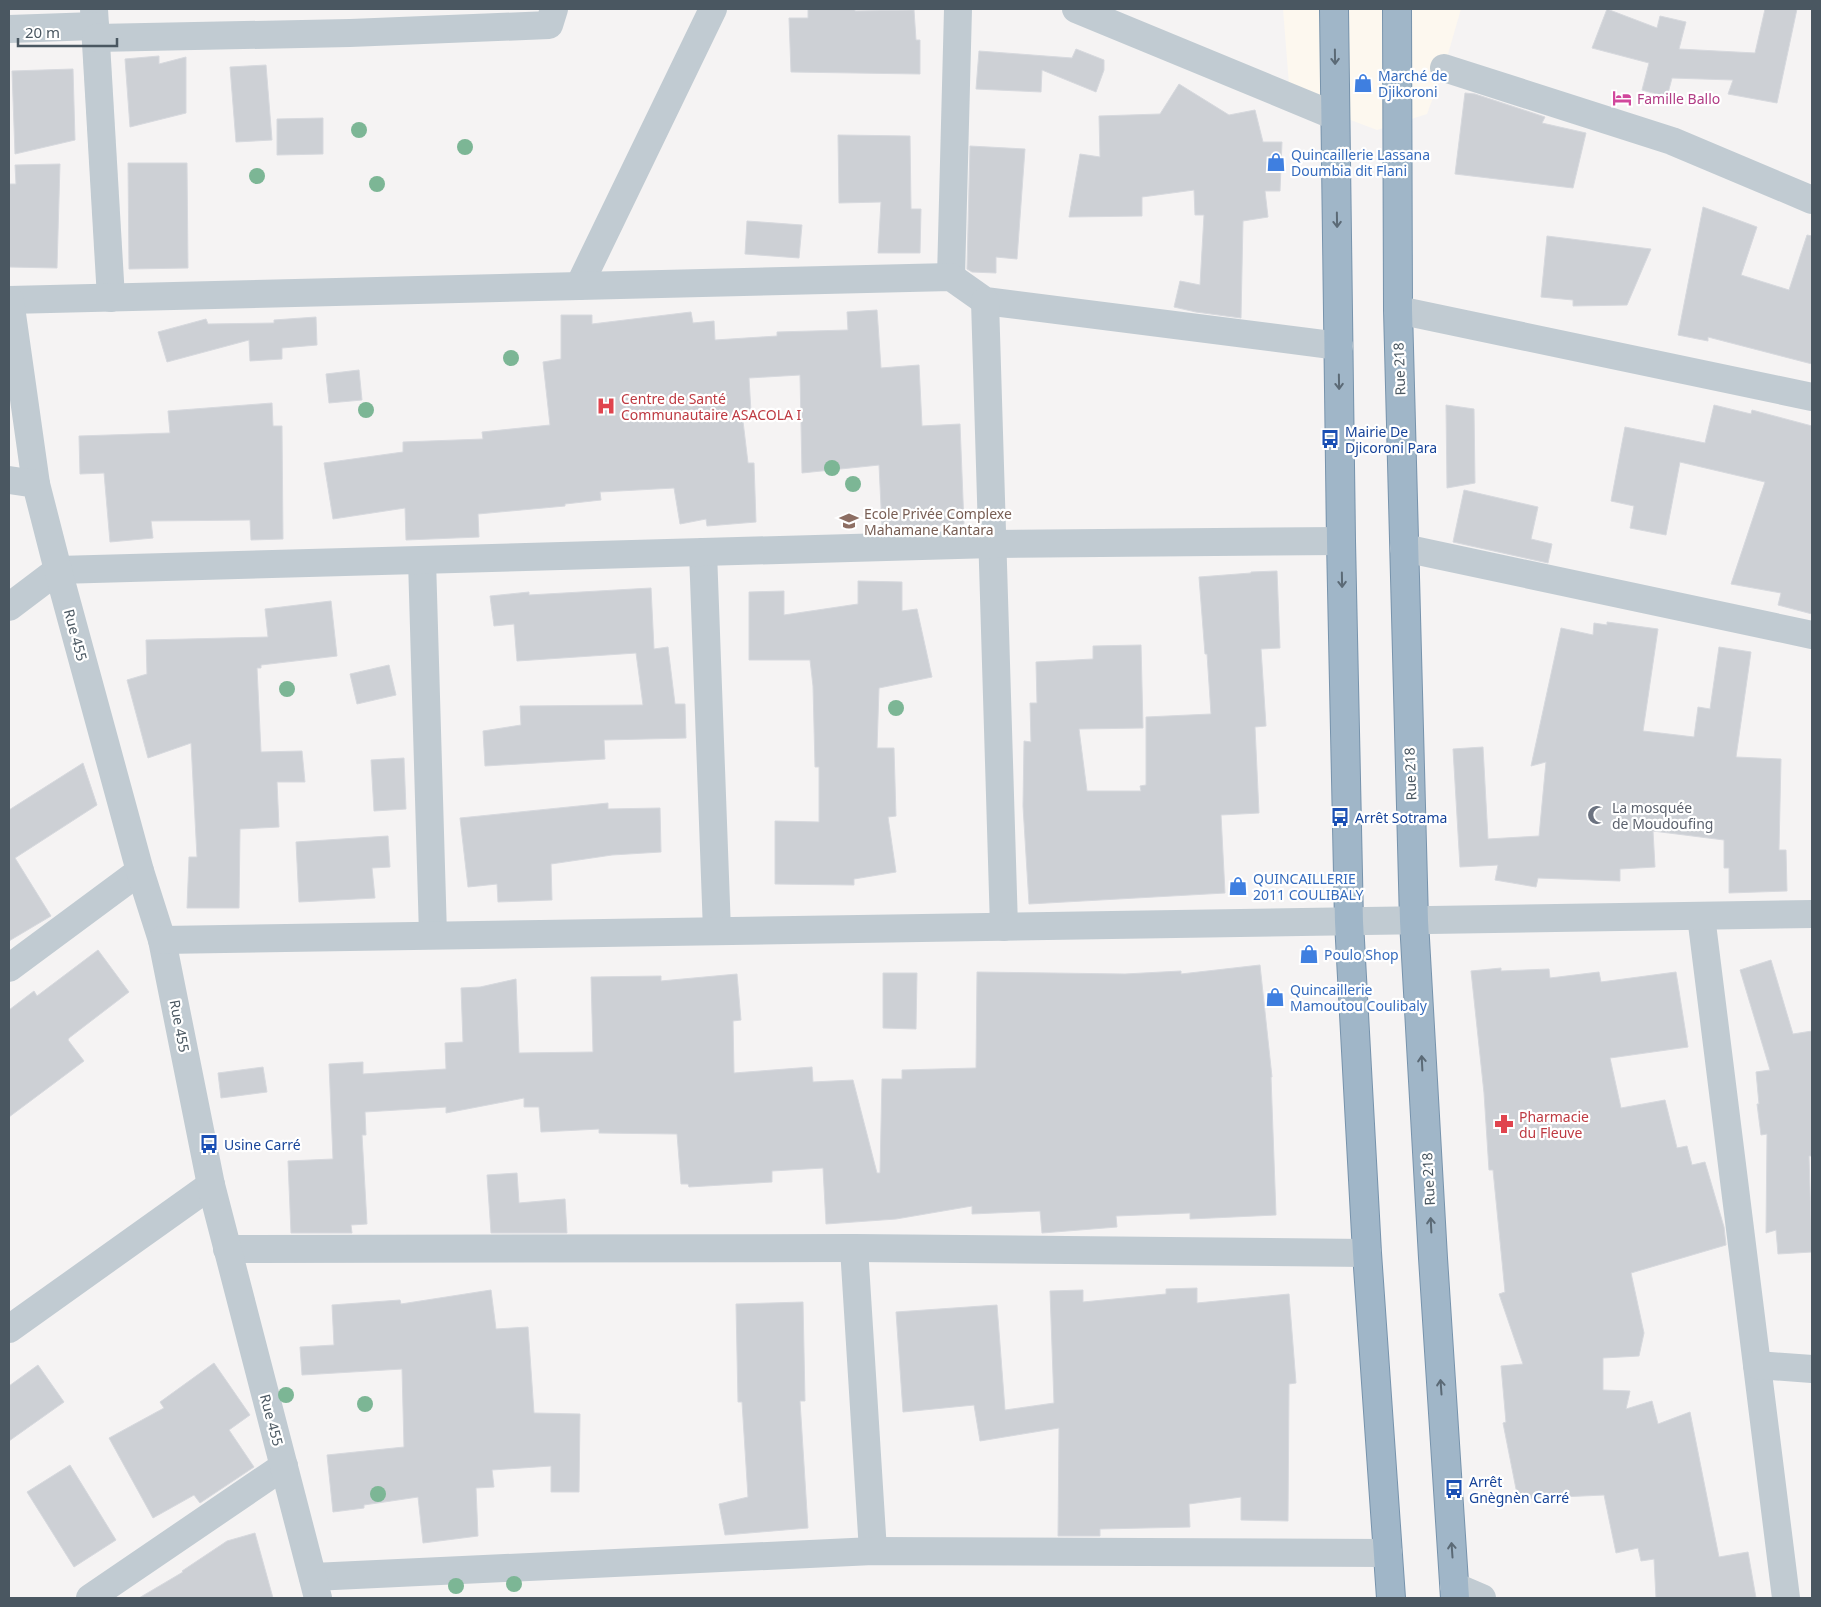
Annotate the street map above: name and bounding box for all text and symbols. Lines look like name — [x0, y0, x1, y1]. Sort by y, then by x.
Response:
scale bar — [18, 15, 116, 47]
text: 20 m — [25, 22, 60, 42]
one-way arrow — [1330, 49, 1339, 65]
place label: Marché de Djikoroni — [1378, 66, 1448, 101]
shop icon: Marché de Djikoroni — [1352, 72, 1374, 94]
hotel icon: Famille Ballo — [1611, 87, 1633, 109]
place label: Famille Ballo — [1637, 89, 1720, 108]
place label: Quincaillerie Lassana Doumbia dit Flani — [1291, 145, 1430, 180]
shop icon: Quincaillerie Lassana Doumbia dit Flani — [1265, 151, 1287, 173]
one-way arrow — [1332, 212, 1342, 228]
street label: Rue 218 — [1389, 342, 1409, 396]
one-way arrow — [1334, 374, 1344, 390]
place label: Centre de Santé Communautaire ASACOLA I — [621, 389, 802, 424]
hospital icon: Centre de Santé Communautaire ASACOLA I — [595, 395, 617, 417]
place label: Mairie De Djicoroni Para — [1345, 422, 1437, 457]
bus stop icon: Mairie De Djicoroni Para — [1319, 428, 1341, 450]
place label: Ecole Privée Complexe Mahamane Kantara — [864, 504, 1012, 539]
school or university icon: Ecole Privée Complexe Mahamane Kantara — [838, 510, 860, 532]
one-way arrow — [1337, 572, 1347, 588]
street label: Rue 455 — [60, 607, 92, 663]
street label: Rue 218 — [1400, 747, 1420, 801]
place label: La mosquée de Moudoufing — [1612, 798, 1713, 833]
mosque icon: La mosquée de Moudoufing — [1586, 804, 1608, 826]
bus stop icon: Arrêt Sotrama — [1329, 806, 1351, 828]
place label: Arrêt Sotrama — [1355, 808, 1447, 827]
place label: QUINCAILLERIE 2011 COULIBALY — [1253, 869, 1363, 904]
shop icon: QUINCAILLERIE 2011 COULIBALY — [1227, 875, 1249, 897]
shop icon: Poulo Shop — [1298, 943, 1320, 965]
place label: Poulo Shop — [1324, 945, 1399, 964]
place label: Quincaillerie Mamoutou Coulibaly — [1290, 980, 1428, 1015]
shop icon: Quincaillerie Mamoutou Coulibaly — [1264, 986, 1286, 1008]
street label: Rue 455 — [166, 998, 194, 1054]
one-way arrow — [1418, 1055, 1427, 1071]
place label: Pharmacie du Fleuve — [1519, 1107, 1589, 1142]
pharmacy icon: Pharmacie du Fleuve — [1493, 1113, 1515, 1135]
bus stop icon: Usine Carré — [198, 1133, 220, 1155]
place label: Usine Carré — [224, 1135, 301, 1154]
street label: Rue 218 — [1417, 1152, 1439, 1206]
one-way arrow — [1426, 1218, 1435, 1234]
one-way arrow — [1437, 1380, 1446, 1396]
street label: Rue 455 — [256, 1392, 288, 1448]
place label: Arrêt Gnègnèn Carré — [1469, 1472, 1569, 1507]
bus stop icon: Arrêt Gnègnèn Carré — [1443, 1478, 1465, 1500]
one-way arrow — [1447, 1542, 1456, 1558]

